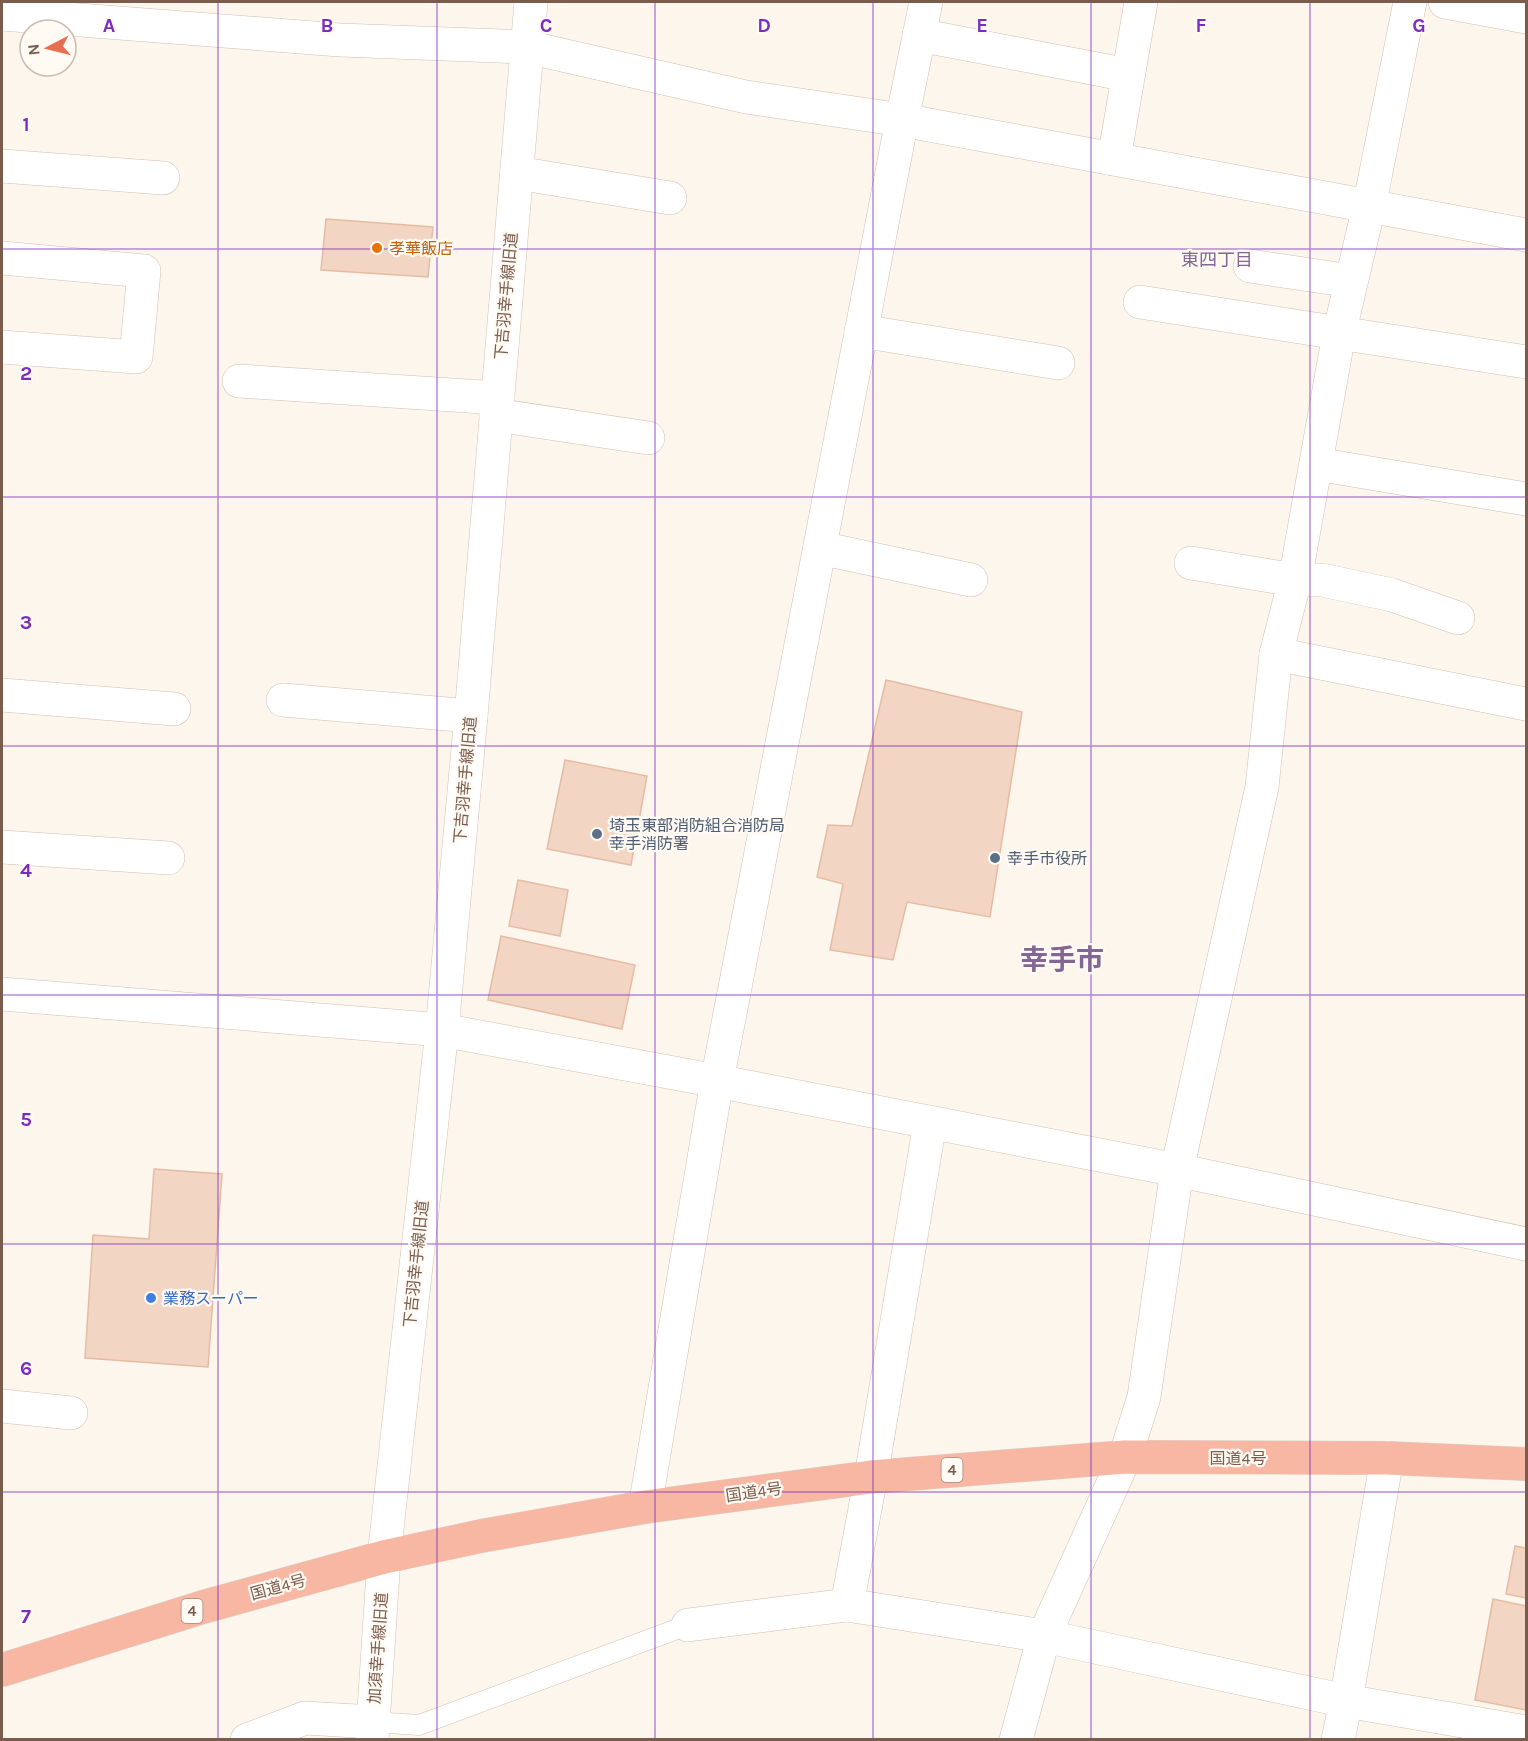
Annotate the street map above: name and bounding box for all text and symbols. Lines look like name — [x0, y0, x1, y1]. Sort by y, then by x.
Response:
text: A — [103, 14, 116, 37]
text: B — [321, 14, 333, 37]
text: C — [540, 14, 552, 37]
text: D — [757, 14, 771, 37]
text: E — [976, 14, 988, 37]
text: F — [1196, 14, 1207, 37]
text: G — [1412, 14, 1426, 37]
north arrow — [18, 18, 78, 78]
text: N — [23, 43, 44, 57]
text: 1 — [22, 113, 30, 136]
street label: 下吉羽幸手線旧道 — [491, 231, 521, 361]
place label: 孝華飯店 — [389, 239, 453, 258]
marker: 孝華飯店 — [370, 241, 384, 255]
district label: 東四丁目 — [1181, 249, 1253, 271]
text: 2 — [20, 362, 32, 385]
text: 3 — [20, 611, 32, 634]
street label: 下吉羽幸手線旧道 — [450, 715, 480, 845]
place label: 埼玉東部消防組合消防局 幸手消防署 — [609, 816, 785, 853]
marker: 埼玉東部消防組合消防局 幸手消防署 — [590, 827, 604, 841]
place label: 幸手市役所 — [1007, 849, 1087, 868]
marker: 幸手市役所 — [988, 851, 1002, 865]
text: 4 — [20, 859, 32, 882]
district label: 幸手市 — [1020, 943, 1104, 976]
text: 5 — [20, 1108, 32, 1131]
street label: 下吉羽幸手線旧道 — [400, 1199, 432, 1329]
place label: 業務スーパー — [163, 1289, 259, 1308]
marker: 業務スーパー — [144, 1291, 158, 1305]
text: 6 — [20, 1357, 32, 1380]
street label: 国道4号 — [1210, 1449, 1266, 1468]
road number: 4 — [942, 1458, 962, 1482]
street label: 国道4号 — [724, 1479, 784, 1505]
street label: 国道4号 — [248, 1570, 308, 1604]
street label: 加須幸手線旧道 — [365, 1591, 391, 1705]
road number: 4 — [182, 1599, 202, 1623]
text: 7 — [21, 1605, 31, 1628]

